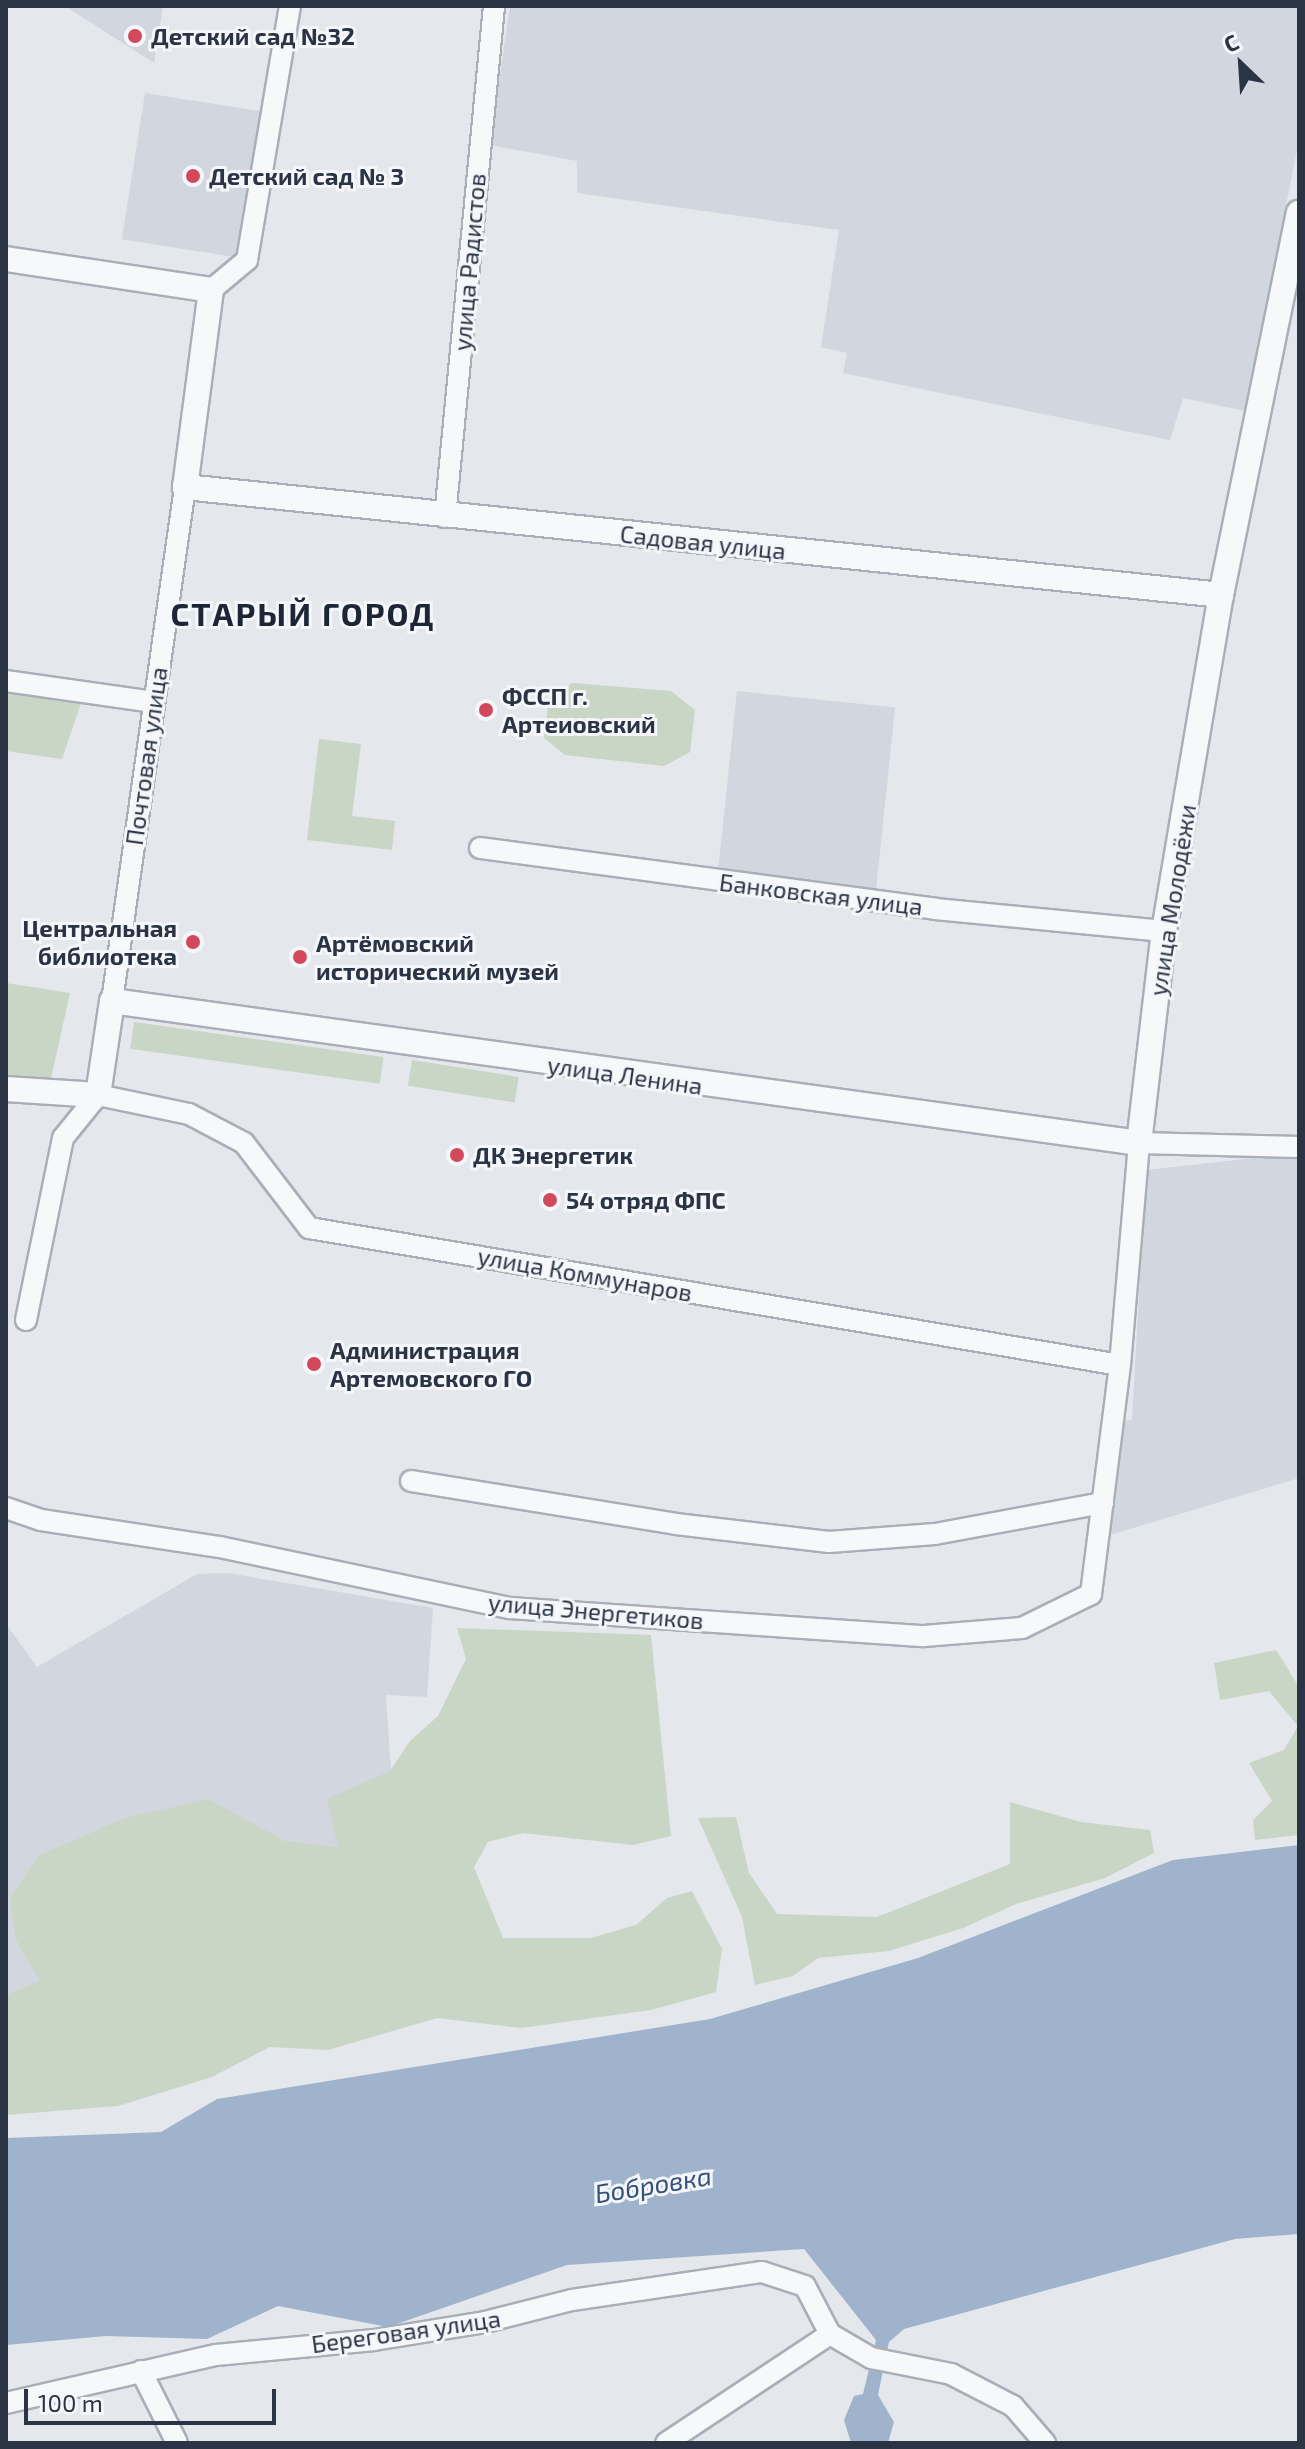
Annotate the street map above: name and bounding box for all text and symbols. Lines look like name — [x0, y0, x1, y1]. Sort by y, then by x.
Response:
place label: Детский сад №32 — [151, 22, 355, 50]
north arrow — [1201, 24, 1281, 104]
marker: Детский сад №32 — [126, 27, 144, 45]
text: С — [1220, 28, 1242, 57]
place label: Детский сад № 3 — [209, 162, 404, 190]
marker: Детский сад № 3 — [184, 167, 202, 185]
street label: улица Радистов — [447, 172, 491, 352]
street label: Садовая улица — [619, 519, 787, 565]
district label: СТАРЫЙ ГОРОД — [171, 594, 435, 632]
street label: Почтовая улица — [119, 665, 173, 847]
place label: ФССП г. Артеиовский — [502, 682, 656, 738]
marker: ФССП г. Артеиовский — [477, 701, 495, 719]
street label: улица Молодёжи — [1143, 802, 1201, 998]
street label: Банковская улица — [718, 867, 924, 921]
place label: Центральная библиотека — [22, 914, 177, 970]
place label: Артёмовский исторический музей — [316, 929, 559, 985]
marker: Центральная библиотека — [184, 933, 202, 951]
marker: Артёмовский исторический музей — [291, 948, 309, 966]
street label: улица Ленина — [546, 1050, 704, 1100]
place label: ДК Энергетик — [473, 1141, 633, 1169]
marker: ДК Энергетик — [448, 1146, 466, 1164]
place label: 54 отряд ФПС — [566, 1186, 726, 1214]
marker: 54 отряд ФПС — [541, 1191, 559, 1209]
street label: улица Коммунаров — [476, 1241, 694, 1307]
place label: Администрация Артемовского ГО — [330, 1336, 532, 1392]
marker: Администрация Артемовского ГО — [305, 1355, 323, 1373]
street label: улица Энергетиков — [487, 1587, 705, 1635]
water label: Бобровка — [592, 2159, 714, 2209]
street label: Береговая улица — [310, 2303, 502, 2359]
scale bar — [28, 2373, 280, 2423]
text: 100 m — [38, 2388, 103, 2417]

